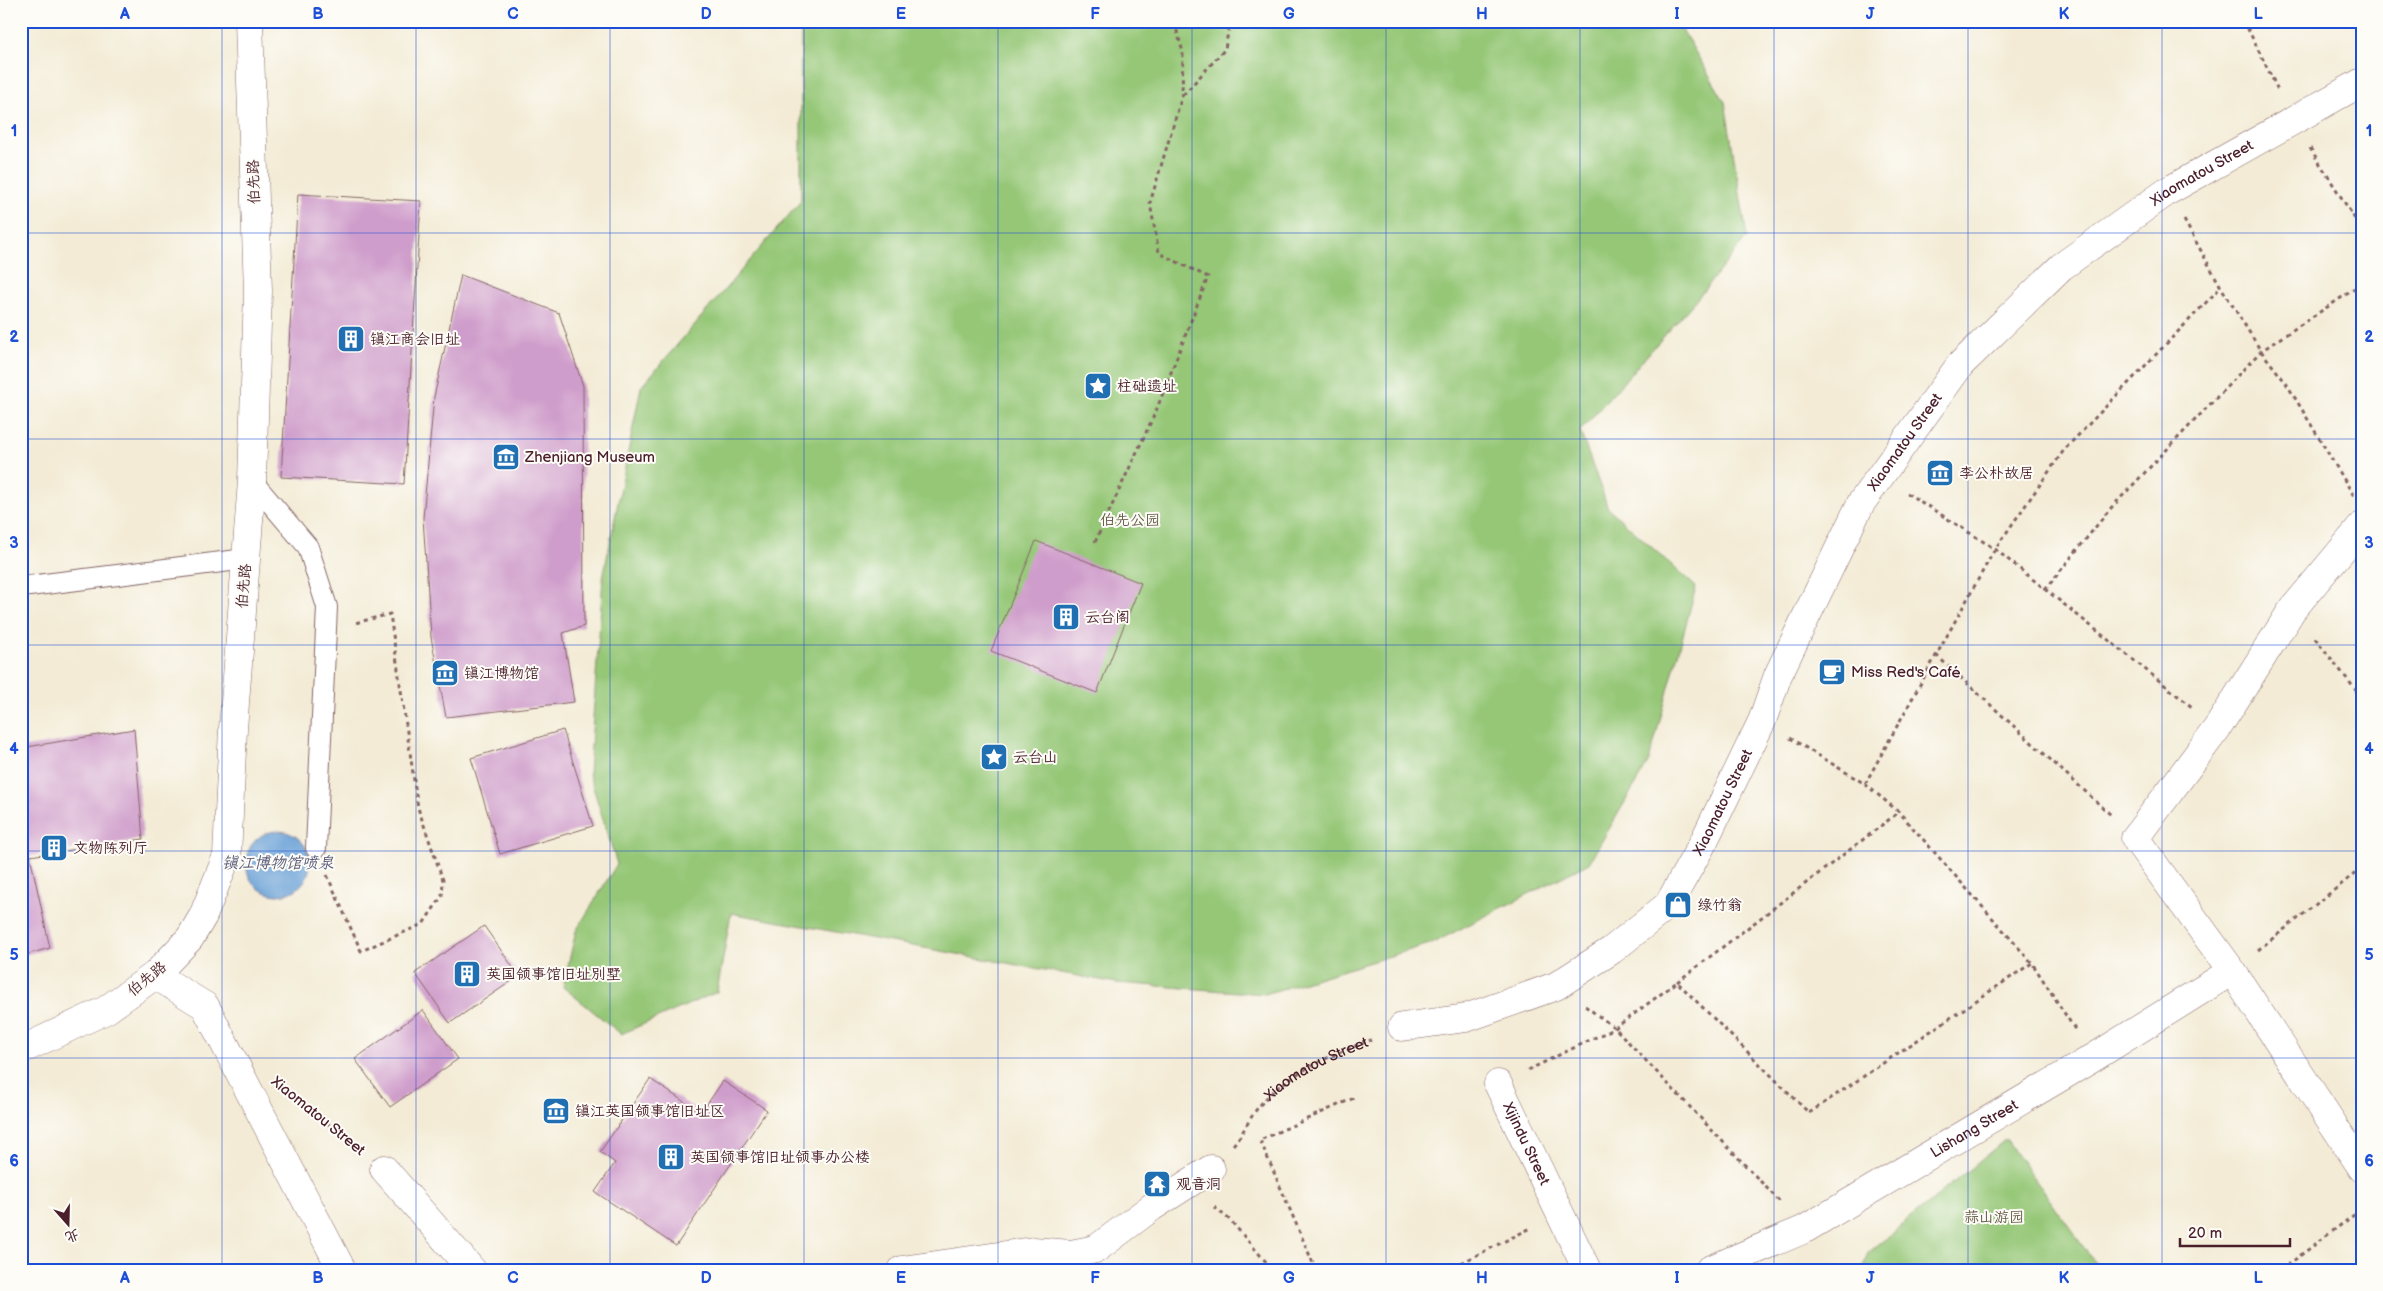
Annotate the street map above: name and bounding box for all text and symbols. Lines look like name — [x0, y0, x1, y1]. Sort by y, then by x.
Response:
text: A — [119, 5, 130, 24]
text: B — [312, 5, 324, 24]
text: C — [507, 5, 519, 24]
text: D — [700, 5, 712, 24]
text: E — [896, 5, 906, 24]
text: F — [1090, 5, 1100, 24]
text: G — [1283, 5, 1295, 24]
text: H — [1476, 5, 1488, 24]
text: I — [1674, 5, 1680, 24]
text: J — [1866, 5, 1875, 24]
text: K — [2059, 5, 2070, 24]
text: L — [2253, 5, 2263, 24]
text: 1 — [11, 122, 17, 141]
text: 1 — [2366, 122, 2372, 141]
street label: Xiaomatou Street — [2146, 135, 2257, 211]
street label: 伯先路 — [244, 159, 264, 205]
building icon: 镇江商会旧址 — [336, 324, 366, 354]
text: 2 — [9, 328, 19, 347]
text: 2 — [2364, 328, 2374, 347]
place label: 镇江商会旧址 — [370, 330, 460, 349]
place icon: 柱础遗址 — [1083, 371, 1113, 401]
place label: 柱础遗址 — [1117, 377, 1177, 396]
street label: Xiaomatou Street — [1863, 389, 1946, 495]
museum icon: Zhenjiang Museum — [491, 442, 521, 472]
place label: Zhenjiang Museum — [524, 448, 655, 467]
museum icon: 李公朴故居 — [1925, 458, 1955, 488]
place label: 李公朴故居 — [1959, 464, 2034, 483]
park label: 伯先公园 — [1100, 511, 1160, 530]
text: 3 — [9, 534, 19, 553]
text: 3 — [2364, 534, 2374, 553]
street label: 伯先路 — [233, 563, 255, 609]
building icon: 云台阁 — [1051, 602, 1081, 632]
place label: 云台阁 — [1085, 608, 1130, 627]
cafe icon: Miss Red's Café — [1817, 657, 1847, 687]
museum icon: 镇江博物馆 — [430, 658, 460, 688]
place label: Miss Red's Café — [1851, 663, 1961, 682]
place label: 镇江博物馆 — [464, 664, 539, 683]
text: 4 — [9, 740, 19, 759]
text: 4 — [2364, 740, 2374, 759]
place icon: 云台山 — [979, 742, 1009, 772]
street label: Xiaomatou Street — [1688, 746, 1757, 860]
place label: 云台山 — [1013, 748, 1058, 767]
building icon: 文物陈列厅 — [39, 833, 69, 863]
place label: 文物陈列厅 — [73, 839, 148, 858]
water label: 镇江博物馆喷泉 — [222, 854, 334, 873]
shop icon: 绿竹翁 — [1663, 890, 1693, 920]
place label: 绿竹翁 — [1697, 896, 1742, 915]
text: 5 — [9, 946, 19, 965]
text: 5 — [2364, 946, 2374, 965]
street label: 伯先路 — [124, 957, 170, 1001]
building icon: 英国领事馆旧址别墅 — [452, 959, 482, 989]
place label: 英国领事馆旧址别墅 — [486, 965, 621, 984]
street label: Xiaomatou Street — [1259, 1032, 1371, 1105]
street label: Xiaomatou Street — [266, 1072, 369, 1160]
street label: Lishang Street — [1927, 1095, 2022, 1162]
museum icon: 镇江英国领事馆旧址区 — [541, 1096, 571, 1126]
street label: Xijindu Street — [1498, 1098, 1555, 1188]
place label: 镇江英国领事馆旧址区 — [575, 1102, 725, 1121]
building icon: 英国领事馆旧址领事办公楼 — [656, 1142, 686, 1172]
place label: 英国领事馆旧址领事办公楼 — [690, 1148, 870, 1167]
text: 6 — [9, 1152, 19, 1171]
text: 6 — [2364, 1152, 2374, 1171]
temple icon: 观音洞 — [1142, 1169, 1172, 1199]
place label: 观音洞 — [1176, 1175, 1221, 1194]
north arrow — [42, 1198, 92, 1248]
park label: 蒜山游园 — [1964, 1208, 2024, 1227]
scale bar — [2180, 1216, 2290, 1248]
text: 20 m — [2188, 1224, 2222, 1243]
text: 北 — [63, 1225, 82, 1246]
text: A — [119, 1269, 130, 1288]
text: B — [312, 1269, 324, 1288]
text: C — [507, 1269, 519, 1288]
text: D — [700, 1269, 712, 1288]
text: E — [896, 1269, 906, 1288]
text: F — [1090, 1269, 1100, 1288]
text: G — [1283, 1269, 1295, 1288]
text: H — [1476, 1269, 1488, 1288]
text: I — [1674, 1269, 1680, 1288]
text: J — [1866, 1269, 1875, 1288]
text: K — [2059, 1269, 2070, 1288]
text: L — [2253, 1269, 2263, 1288]

